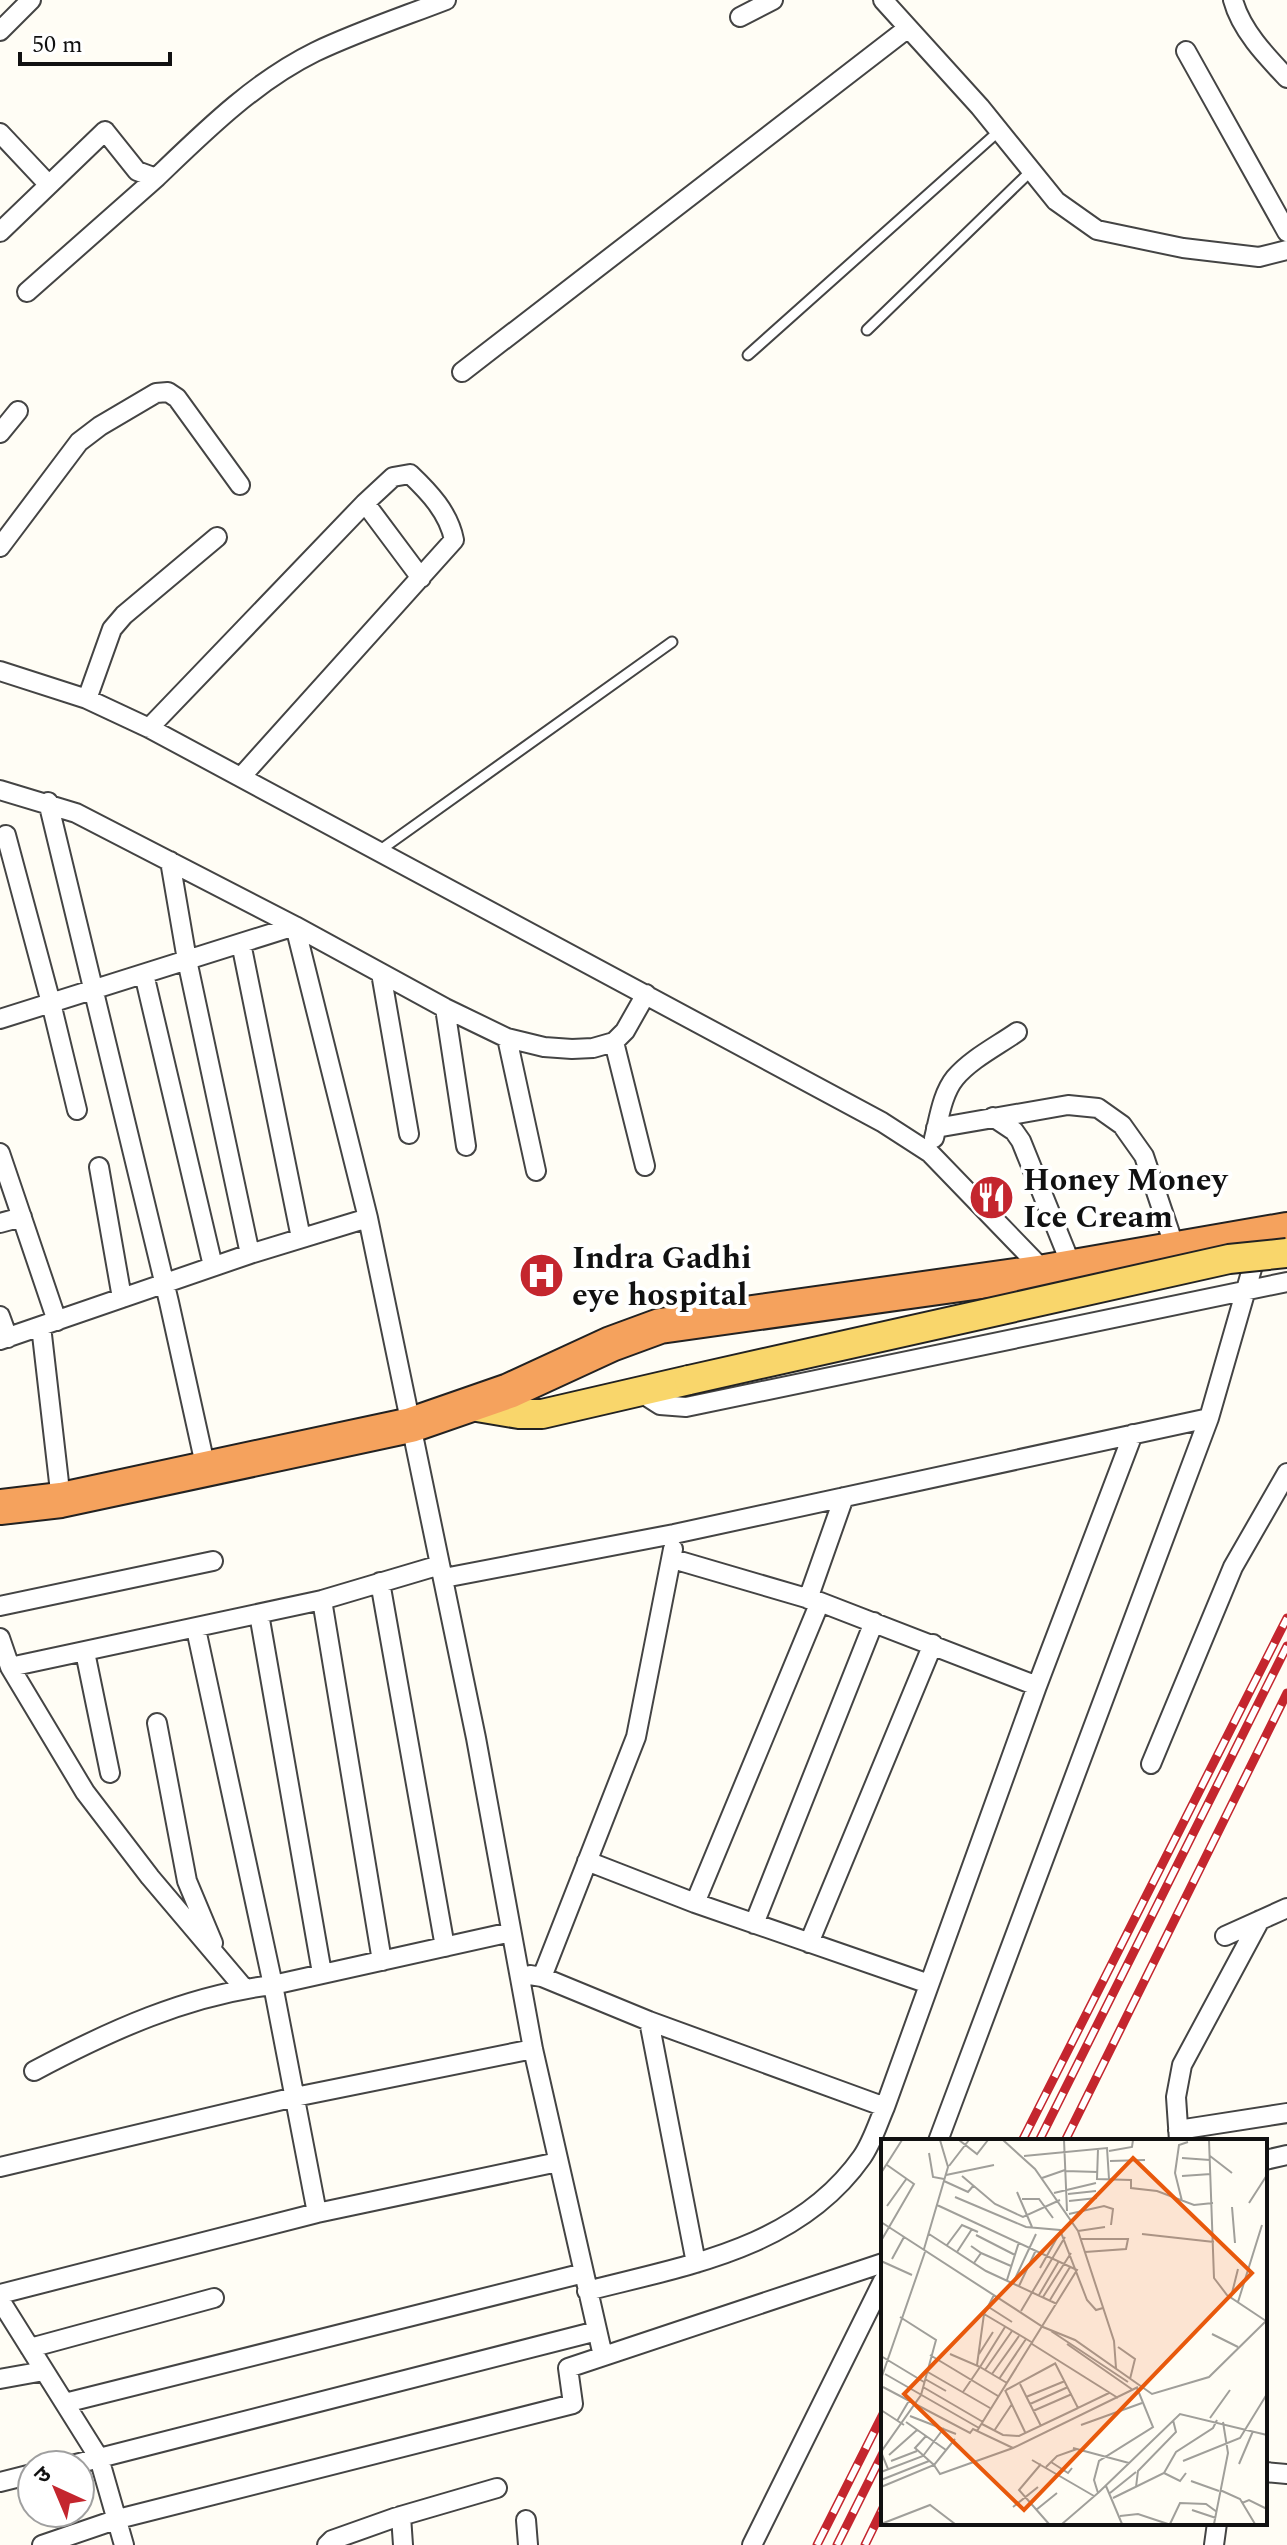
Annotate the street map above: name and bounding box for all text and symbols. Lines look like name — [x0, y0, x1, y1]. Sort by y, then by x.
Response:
scale bar — [20, 16, 170, 66]
text: 50 m — [32, 27, 83, 63]
place label: Honey Money Ice Cream — [1023, 1156, 1229, 1242]
restaurant icon: Honey Money Ice Cream — [968, 1173, 1016, 1221]
place label: Indra Gadhi eye hospital — [572, 1234, 752, 1320]
hospital icon: Indra Gadhi eye hospital — [517, 1251, 565, 1299]
inset map — [881, 2139, 1267, 2525]
north arrow — [16, 2449, 96, 2529]
text: उ — [27, 2459, 60, 2492]

